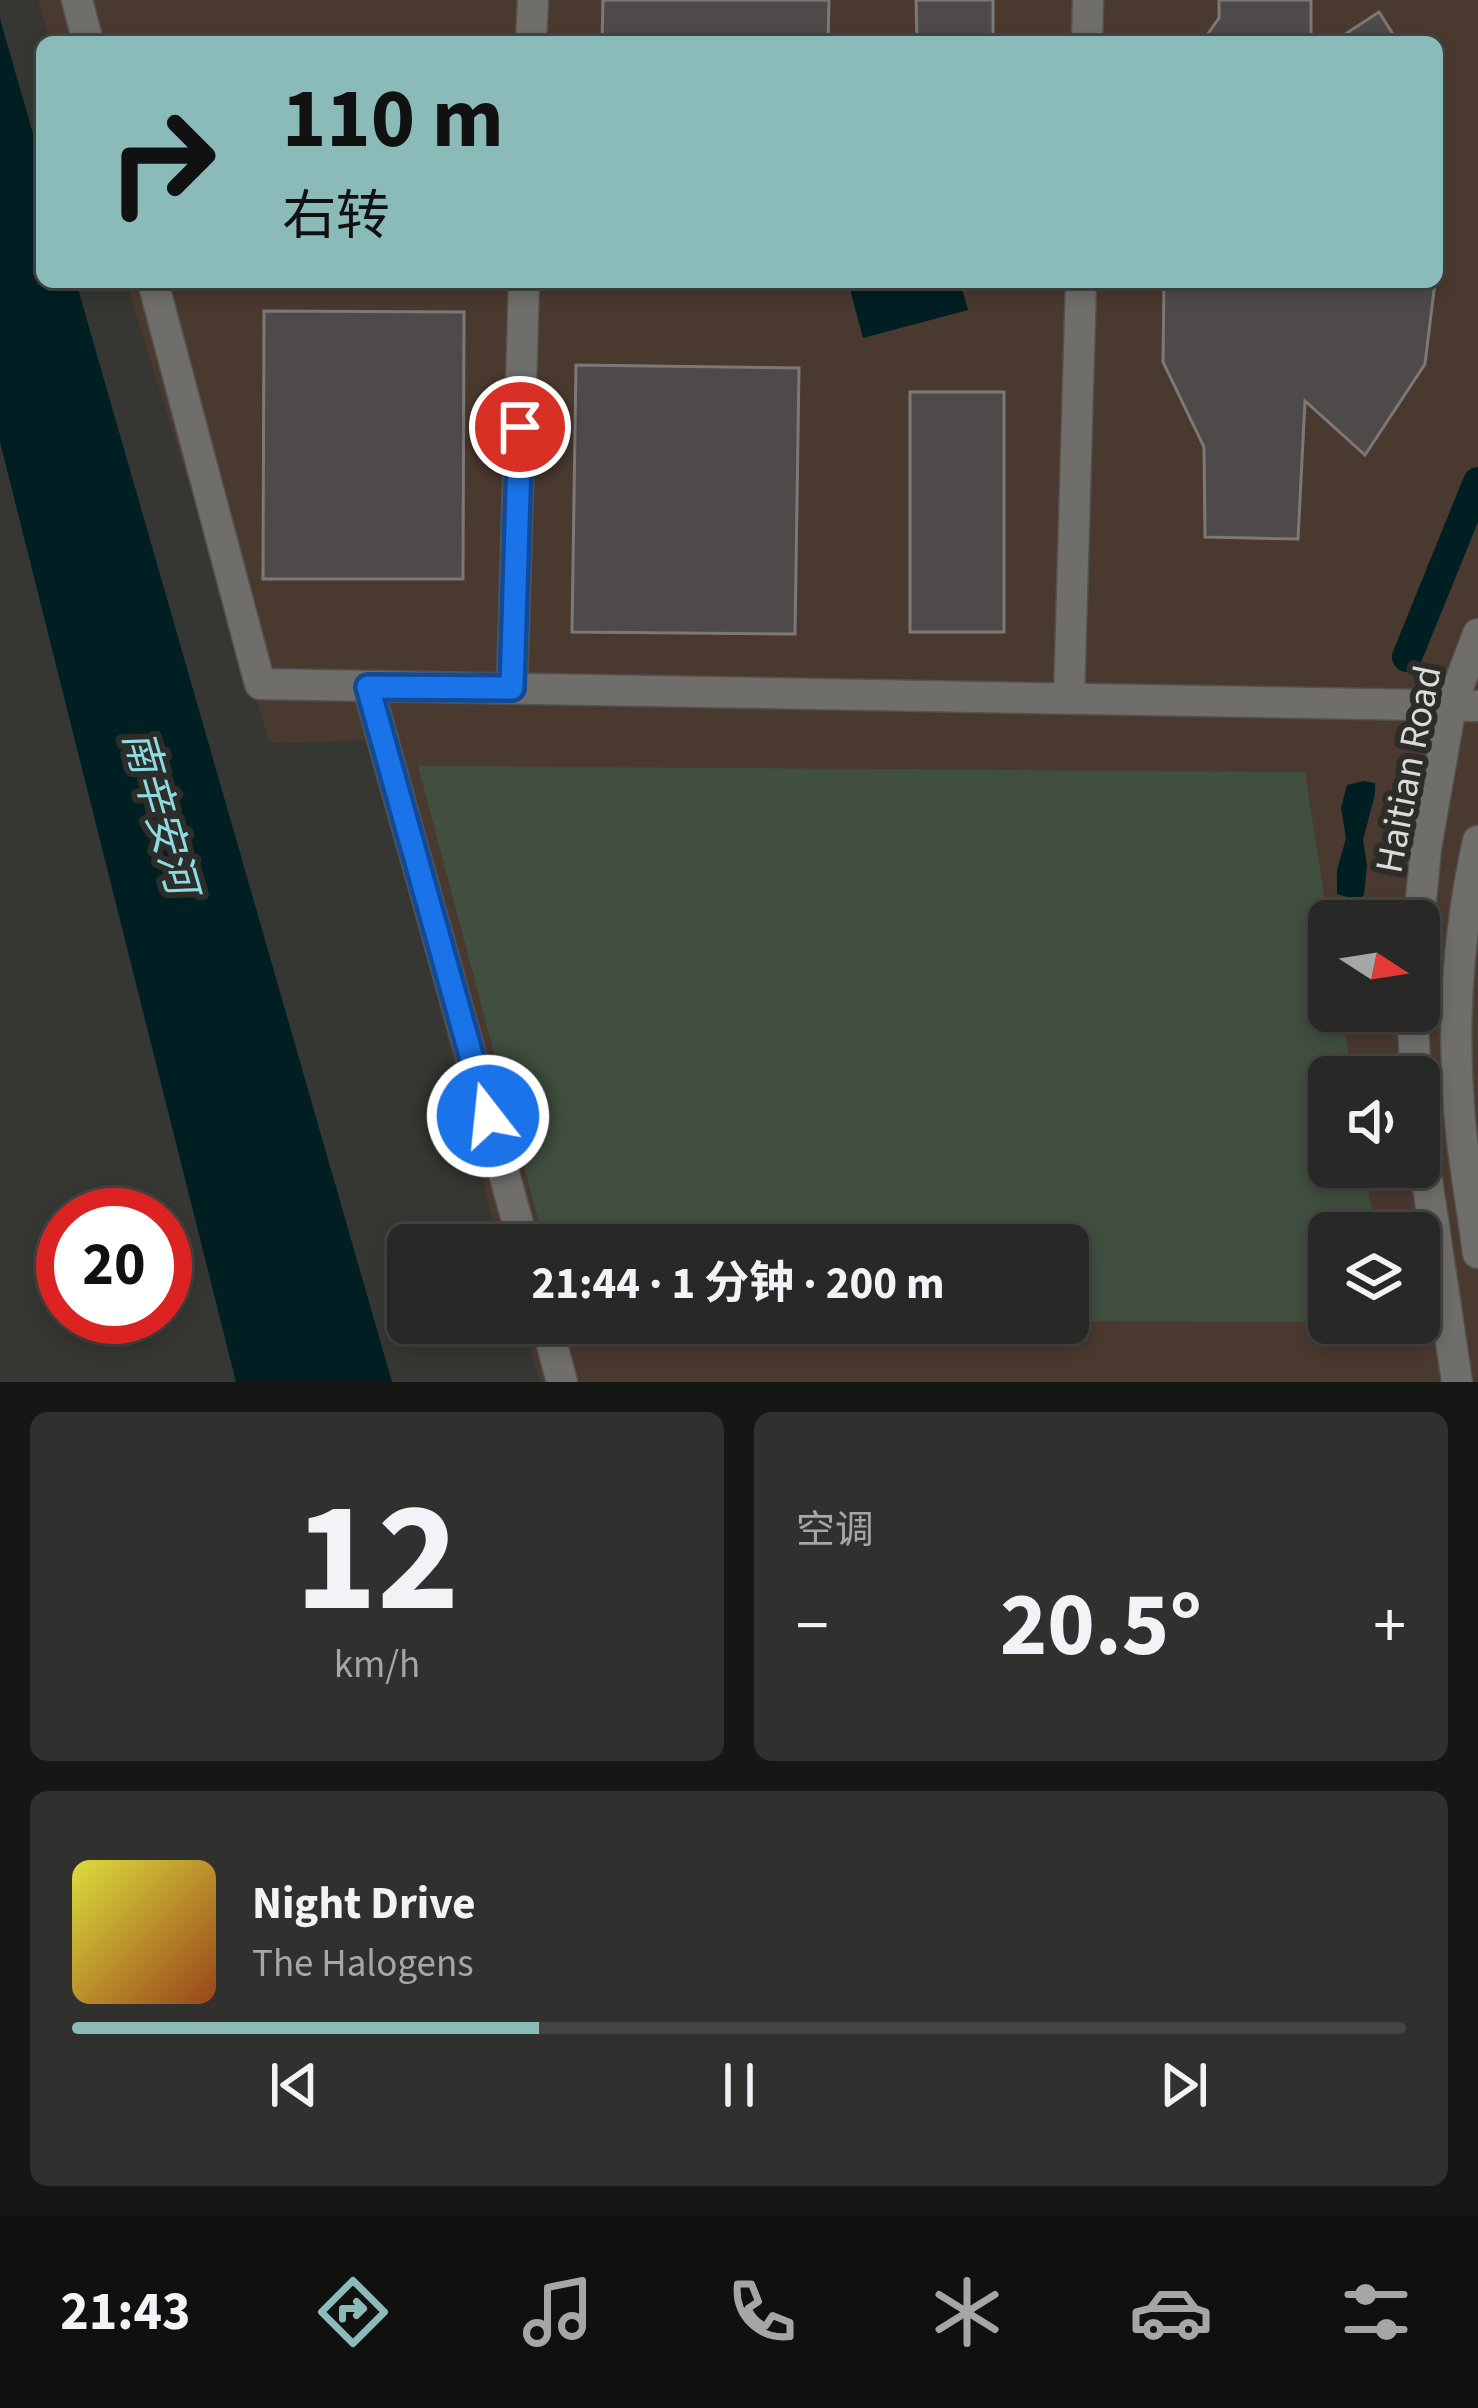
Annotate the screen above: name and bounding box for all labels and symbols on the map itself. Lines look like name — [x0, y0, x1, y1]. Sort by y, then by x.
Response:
pin — [469, 376, 571, 478]
street label: Haitian Road — [1361, 661, 1456, 878]
water label: 南辛安河 — [107, 724, 213, 908]
north arrow — [1308, 900, 1440, 1032]
position arrow — [425, 1053, 551, 1179]
speed limit sign: 20 — [36, 1188, 192, 1344]

